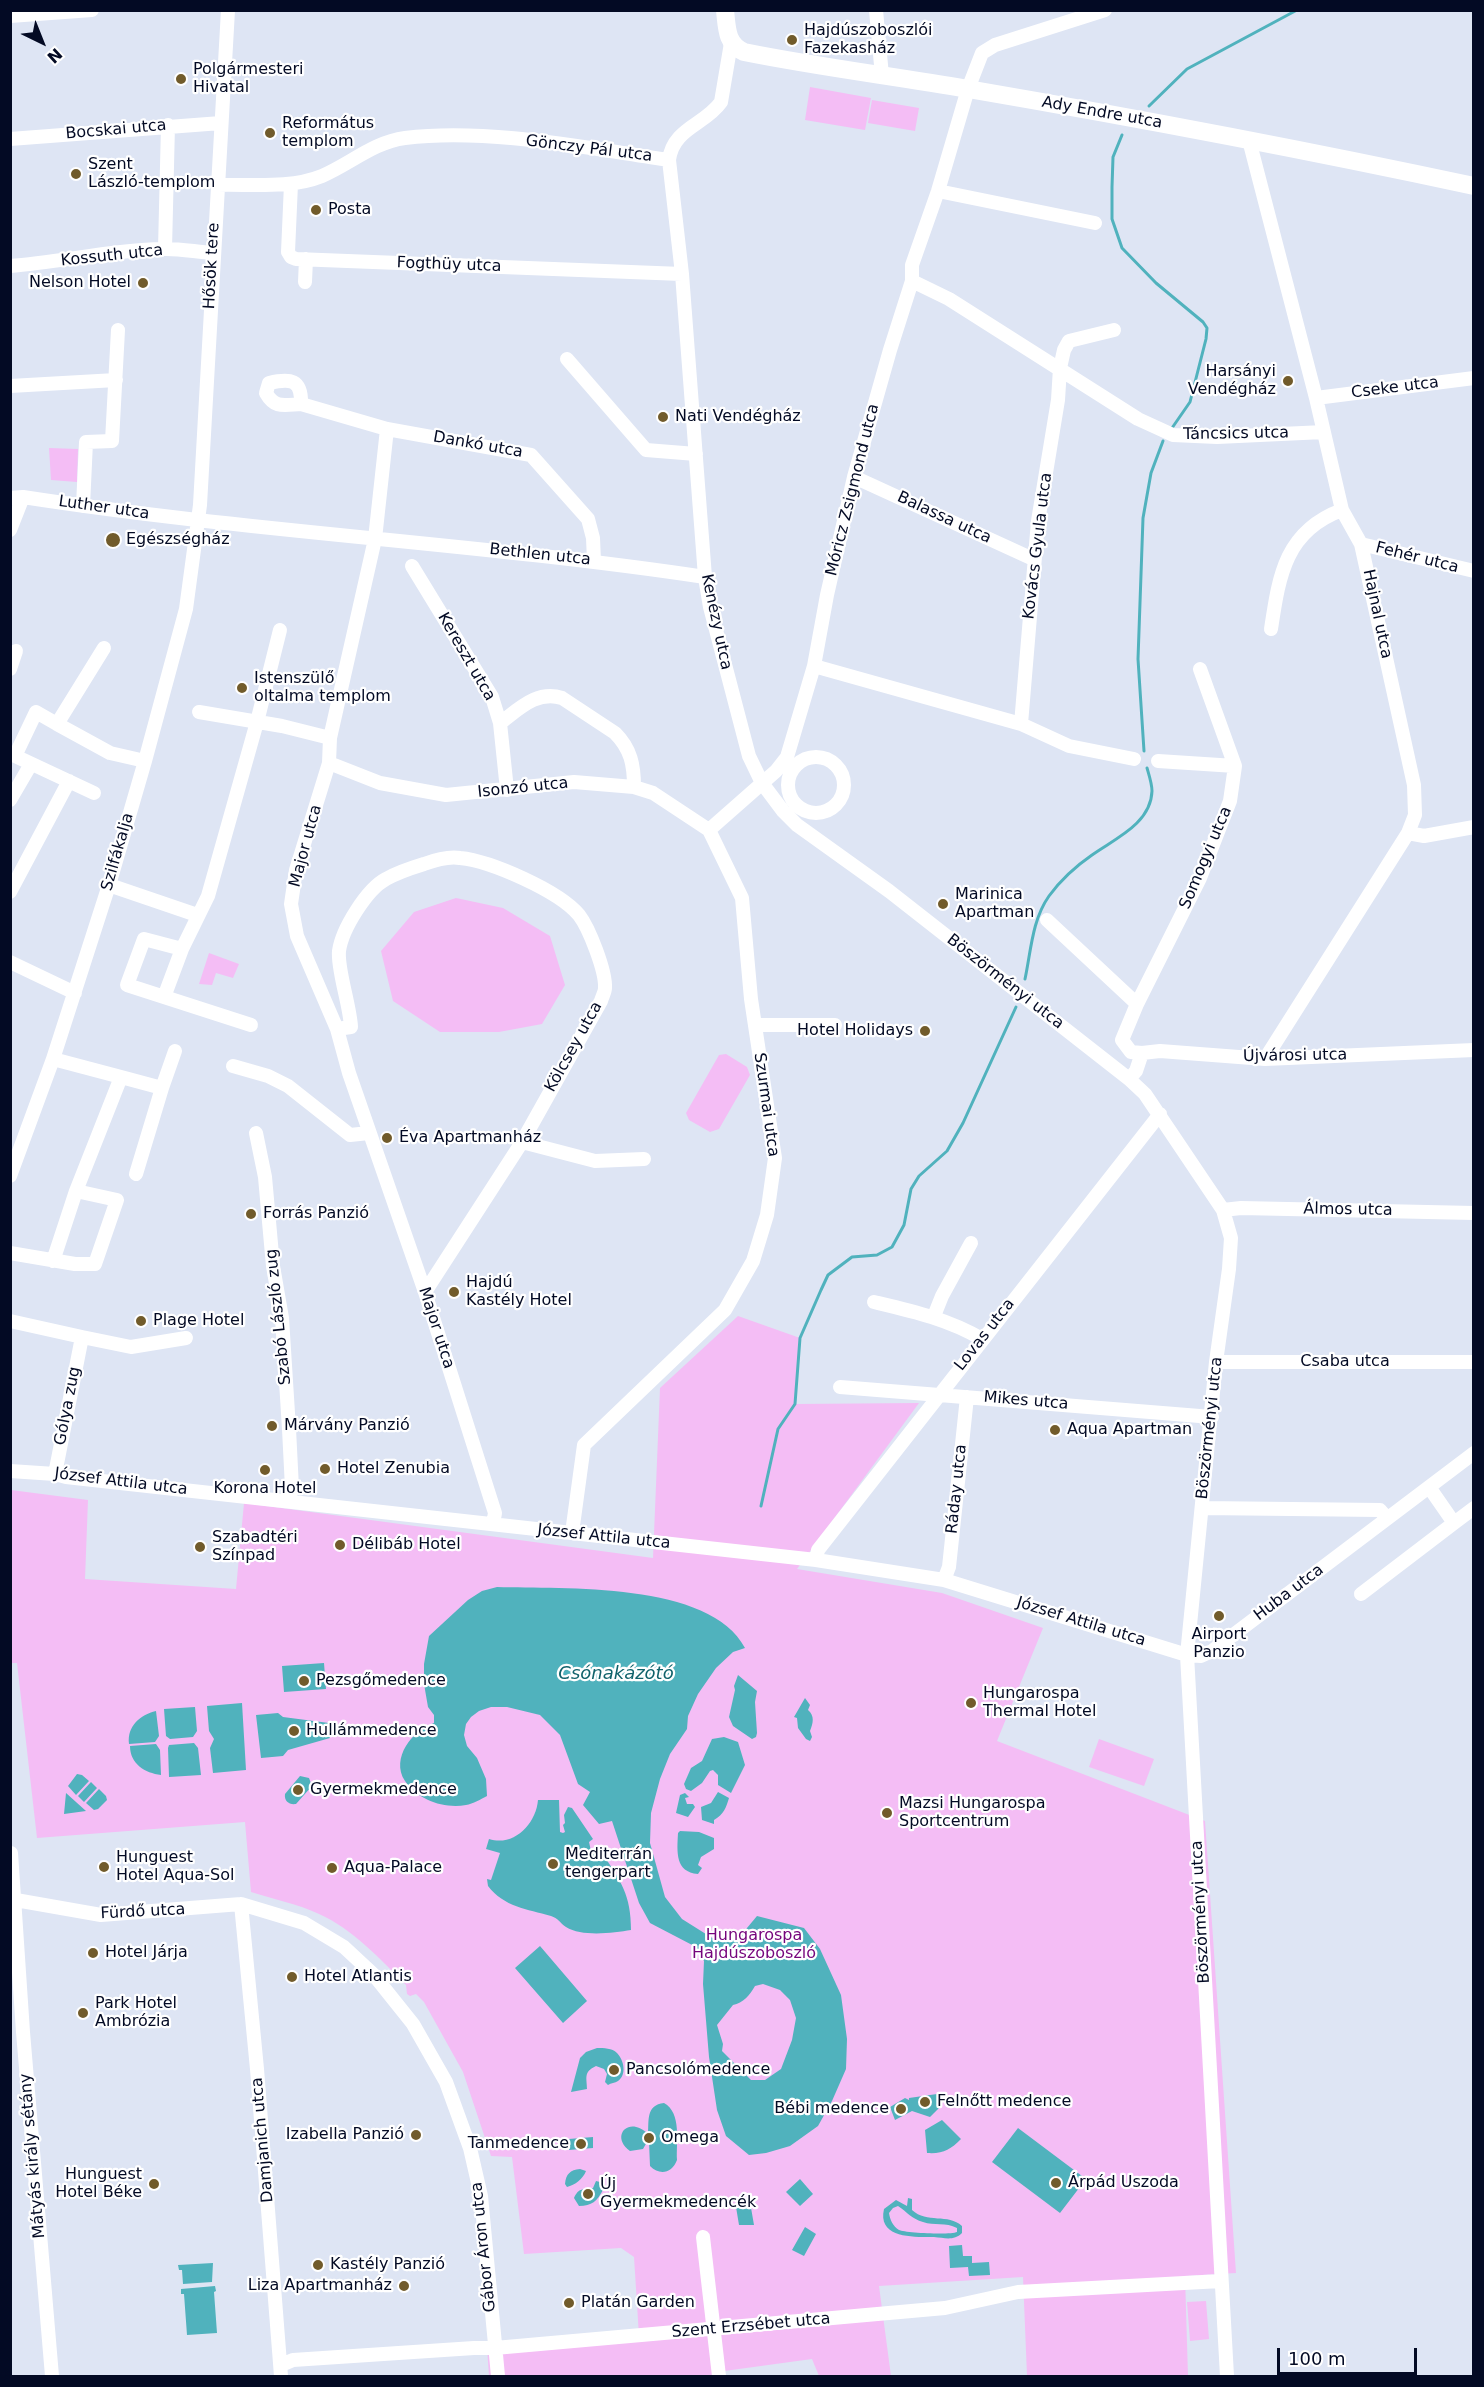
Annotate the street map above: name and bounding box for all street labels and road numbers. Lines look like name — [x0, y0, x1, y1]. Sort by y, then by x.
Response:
street label: Ady Endre utca — [1040, 93, 1164, 133]
street label: Bocskai utca — [65, 116, 167, 144]
street label: Gönczy Pál utca — [525, 132, 653, 166]
street label: Hősök tere — [200, 222, 224, 310]
street label: Kossuth utca — [60, 241, 164, 271]
street label: Fogthüy utca — [396, 254, 502, 276]
street label: Cseke utca — [1350, 373, 1440, 403]
street label: Móricz Zsigmond utca — [822, 402, 884, 578]
street label: Táncsics utca — [1183, 423, 1289, 445]
street label: Dankó utca — [432, 428, 524, 462]
street label: Kovács Gyula utca — [1019, 472, 1057, 620]
street label: Balassa utca — [894, 488, 994, 548]
street label: Luther utca — [57, 492, 151, 524]
street label: Fehér utca — [1374, 538, 1460, 578]
street label: Bethlen utca — [488, 540, 592, 570]
street label: Hajnal utca — [1358, 568, 1396, 660]
street label: Kenézy utca — [696, 572, 736, 672]
street label: Kereszt utca — [433, 609, 499, 705]
street label: Isonzó utca — [477, 774, 569, 802]
street label: Major utca — [286, 803, 326, 889]
street label: Somogyi utca — [1176, 804, 1236, 912]
street label: Szilfákalja — [98, 811, 138, 893]
street label: Böszörményi utca — [943, 930, 1067, 1034]
street label: Kölcsey utca — [541, 998, 607, 1096]
street label: Újvárosi utca — [1243, 1045, 1347, 1067]
street label: Szurmai utca — [749, 1052, 783, 1158]
street label: Álmos utca — [1303, 1200, 1393, 1220]
street label: Szabó László zug — [262, 1248, 296, 1386]
street label: Major utca — [414, 1285, 458, 1371]
street label: Lovas utca — [951, 1295, 1019, 1375]
street label: Csaba utca — [1300, 1352, 1390, 1372]
street label: Böszörményi utca — [1193, 1356, 1227, 1500]
street label: Gólya zug — [51, 1365, 85, 1447]
street label: Mikes utca — [983, 1388, 1069, 1414]
street label: Ráday utca — [943, 1443, 971, 1535]
street label: József Attila utca — [53, 1464, 189, 1500]
street label: József Attila utca — [536, 1520, 672, 1554]
street label: Huba utca — [1250, 1561, 1328, 1625]
street label: József Attila utca — [1014, 1593, 1148, 1651]
street label: Böszörményi utca — [1188, 1840, 1214, 1984]
street label: Fürdő utca — [100, 1900, 186, 1924]
street label: Mátyás király sétány — [16, 2073, 50, 2239]
street label: Damjanich utca — [248, 2077, 278, 2203]
street label: Gábor Áron utca — [468, 2181, 500, 2313]
street label: Szent Erzsébet utca — [671, 2309, 831, 2343]

